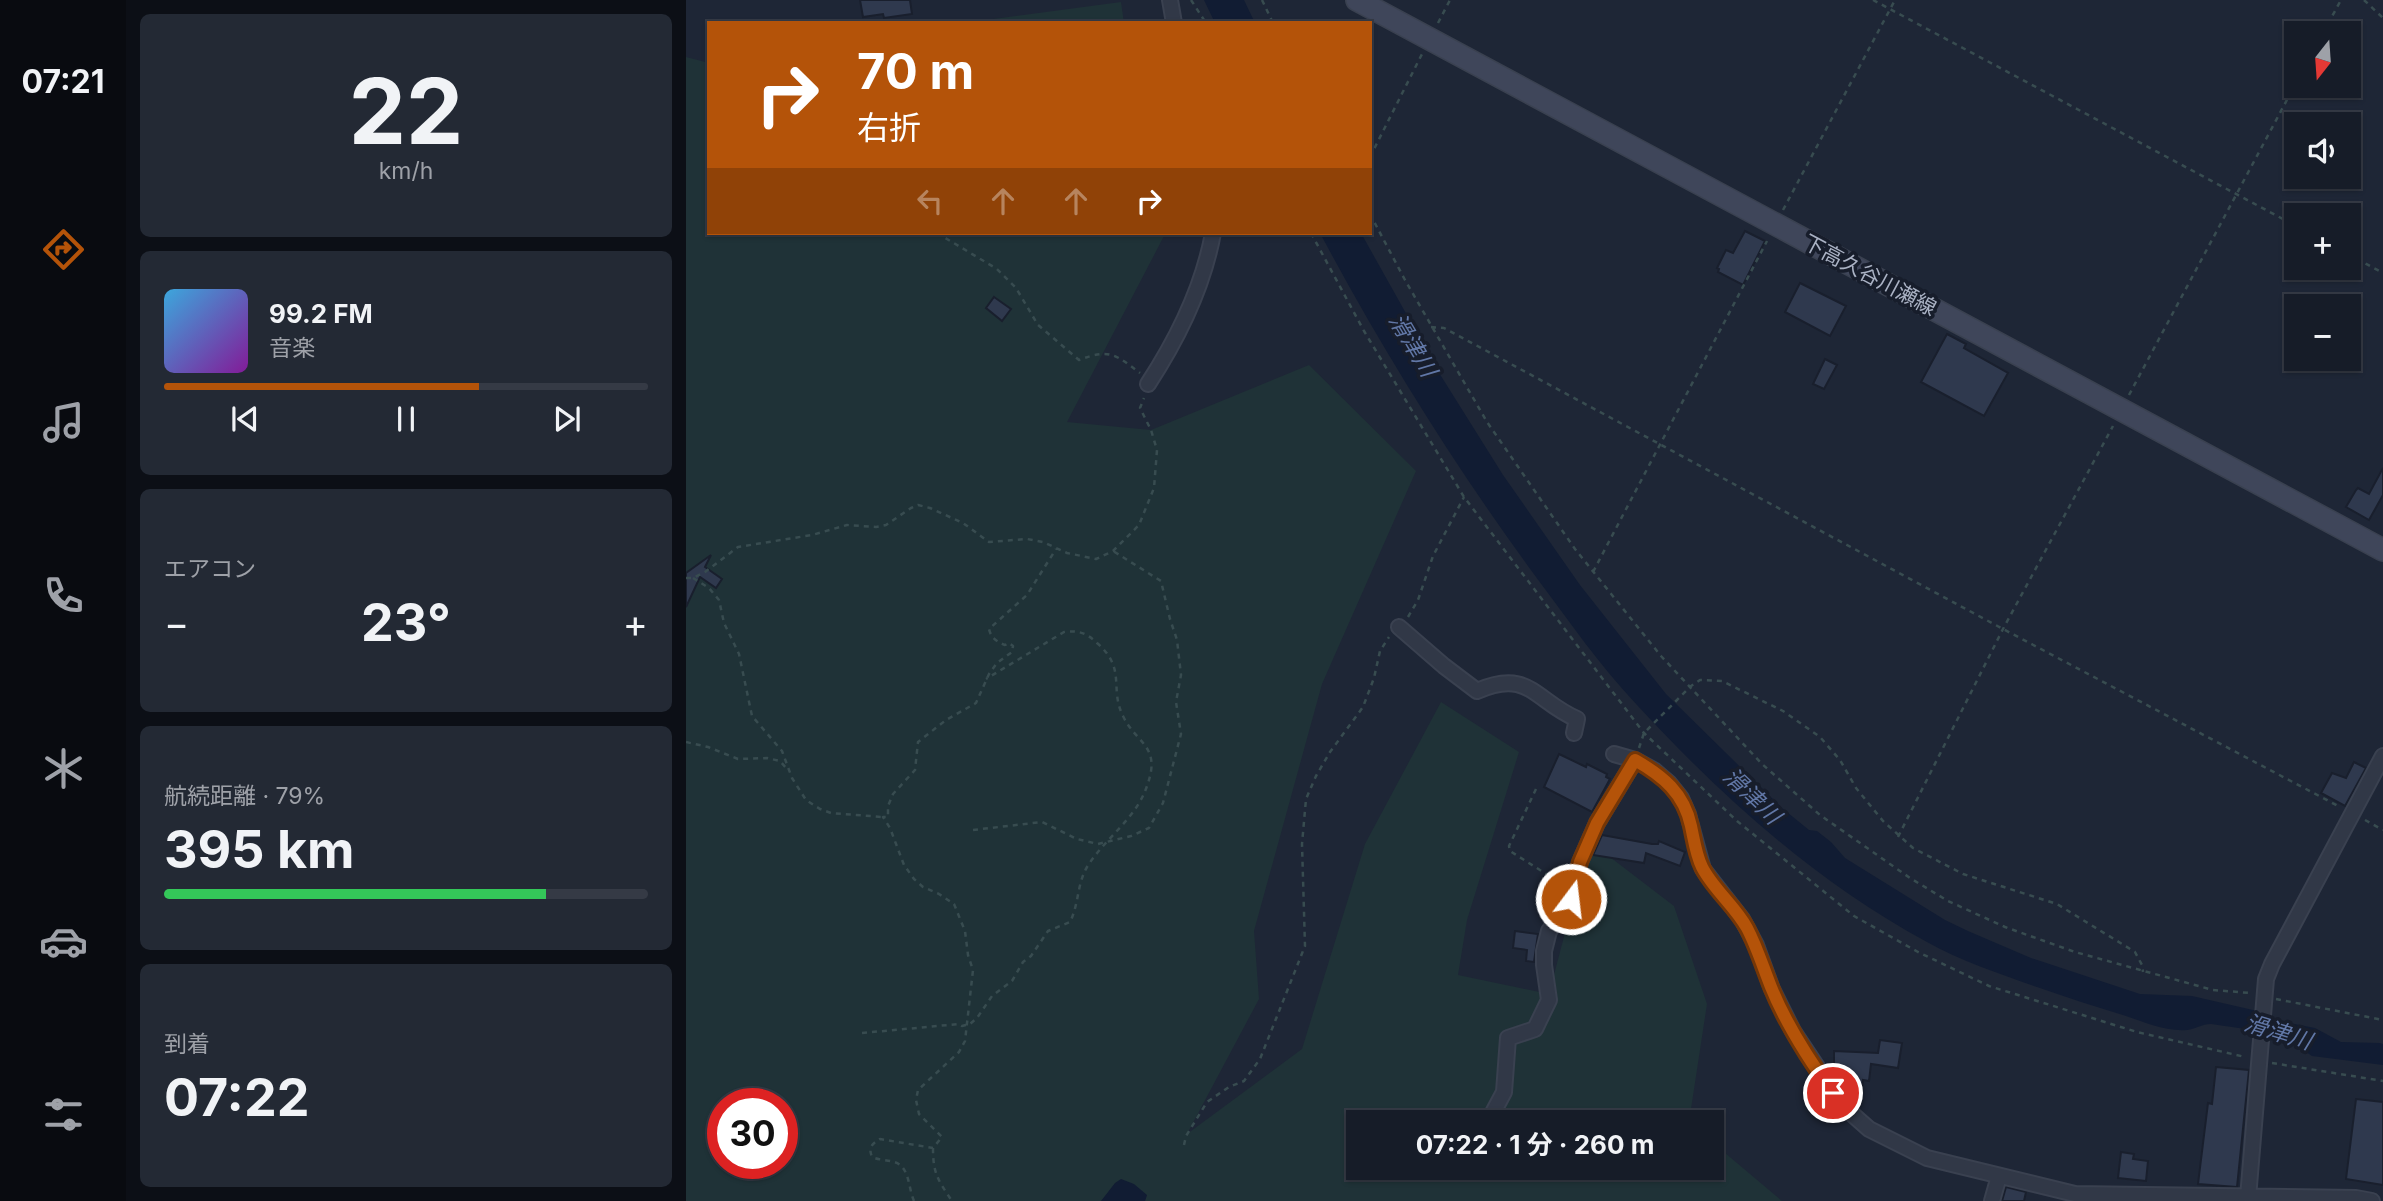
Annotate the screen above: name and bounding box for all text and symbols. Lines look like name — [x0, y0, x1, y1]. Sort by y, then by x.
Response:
north arrow — [2284, 21, 2361, 98]
map controls — [2284, 21, 2361, 371]
text: 70 m — [857, 42, 974, 101]
icon: right — [742, 49, 833, 140]
text: 22 — [349, 56, 463, 166]
text: 07:21 — [21, 62, 105, 101]
text: 右折 — [857, 108, 921, 147]
button: sound — [2284, 112, 2361, 189]
text: km/h — [379, 157, 433, 185]
icon: left — [911, 182, 949, 220]
icon: ahead — [984, 182, 1022, 220]
icon: ahead — [1057, 182, 1095, 220]
icon: right — [1130, 182, 1168, 220]
button: + — [2284, 203, 2361, 280]
icon: directions — [39, 225, 88, 274]
street label: 下高久谷川瀬線 — [1799, 229, 1941, 321]
button: − — [2284, 294, 2361, 371]
text: 99.2 FM — [269, 298, 373, 329]
water label: 滑津川 — [1383, 308, 1444, 384]
text: 音楽 — [269, 334, 315, 362]
icon: music — [39, 398, 88, 447]
icon: previous — [226, 400, 264, 438]
icon: pause — [387, 400, 425, 438]
icon: next — [548, 400, 586, 438]
text: エアコン — [164, 555, 256, 583]
icon: phone — [39, 571, 88, 620]
text: 23° — [361, 591, 451, 654]
text: − — [164, 600, 189, 646]
text: + — [623, 600, 648, 646]
icon: climate — [39, 744, 88, 793]
water label: 滑津川 — [1717, 762, 1789, 832]
text: 航続距離 · 79% — [164, 782, 325, 810]
text: 395 km — [164, 818, 355, 881]
position arrow — [1534, 862, 1608, 936]
icon: car — [39, 917, 88, 966]
water label: 滑津川 — [2241, 1009, 2318, 1056]
text: 到着 — [164, 1030, 210, 1058]
pin — [1803, 1063, 1863, 1123]
text: 07:22 — [164, 1066, 309, 1129]
icon: arrive — [1814, 1074, 1852, 1112]
speed limit sign: 30 — [707, 1088, 798, 1179]
icon: filters — [39, 1090, 88, 1139]
text: 07:22 · 1 分 · 260 m — [1416, 1129, 1654, 1160]

